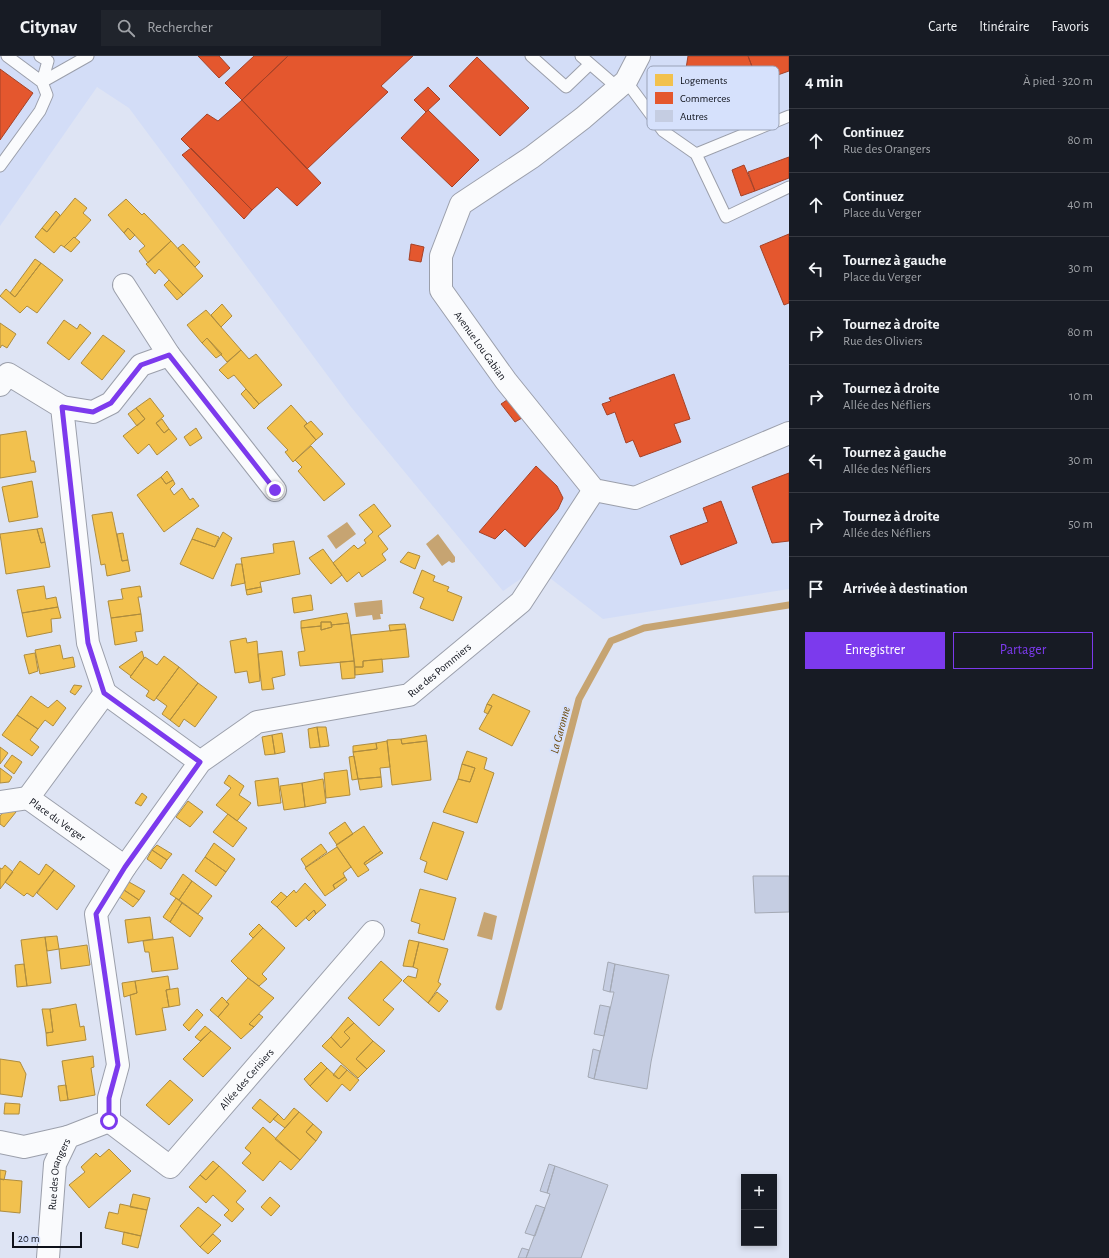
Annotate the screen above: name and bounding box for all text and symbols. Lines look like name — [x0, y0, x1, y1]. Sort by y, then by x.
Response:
search box — [101, 10, 381, 46]
icon: search — [115, 17, 137, 39]
text: Citynav — [20, 18, 77, 37]
text: Rechercher — [147, 20, 213, 35]
text: Carte — [928, 20, 957, 34]
text: Itinéraire — [979, 20, 1029, 34]
text: Favoris — [1051, 20, 1089, 34]
legend — [647, 66, 779, 130]
text: 4 min — [805, 73, 843, 90]
text: Logements — [680, 75, 727, 86]
text: À pied · 320 m — [1023, 75, 1093, 88]
text: Commerces — [680, 93, 730, 104]
text: Autres — [680, 111, 708, 122]
text: Continuez — [843, 125, 904, 140]
icon: ahead — [805, 130, 827, 152]
text: 80 m — [1067, 134, 1093, 147]
text: Rue des Orangers — [843, 143, 931, 156]
text: Continuez — [843, 189, 904, 204]
icon: ahead — [805, 194, 827, 216]
text: 40 m — [1067, 198, 1093, 211]
text: Place du Verger — [843, 207, 921, 220]
text: Tournez à gauche — [843, 253, 946, 268]
icon: left — [805, 258, 827, 280]
text: 30 m — [1068, 262, 1093, 275]
text: Place du Verger — [843, 271, 921, 284]
street label: Avenue Lou Gabian — [452, 309, 508, 382]
text: Tournez à droite — [843, 317, 940, 332]
icon: right — [805, 322, 827, 344]
text: 80 m — [1067, 326, 1093, 339]
text: Rue des Oliviers — [843, 335, 923, 348]
text: Tournez à droite — [843, 381, 940, 396]
icon: right — [805, 386, 827, 408]
text: 10 m — [1069, 390, 1093, 403]
text: Allée des Néfliers — [843, 399, 931, 412]
text: Tournez à gauche — [843, 445, 946, 460]
icon: left — [805, 450, 827, 472]
text: 30 m — [1068, 454, 1093, 467]
text: Allée des Néfliers — [843, 463, 931, 476]
route end — [266, 481, 284, 499]
text: Tournez à droite — [843, 509, 940, 524]
icon: right — [805, 514, 827, 536]
text: 50 m — [1068, 518, 1093, 531]
text: Allée des Néfliers — [843, 527, 931, 540]
icon: arrive — [805, 578, 827, 600]
text: Arrivée à destination — [843, 581, 968, 596]
button: Enregistrer — [805, 632, 945, 669]
button: Partager — [953, 632, 1093, 669]
street label: Rue des Pommiers — [406, 641, 473, 700]
water label: La Garonne — [548, 705, 572, 755]
street label: Place du Verger — [27, 796, 88, 843]
street label: Allée des Cerisiers — [217, 1046, 276, 1112]
route start — [100, 1112, 118, 1130]
street label: Rue des Orangers — [47, 1137, 73, 1211]
map controls — [741, 1174, 777, 1246]
button: + — [741, 1174, 777, 1210]
button: − — [741, 1210, 777, 1246]
scale bar — [12, 1230, 82, 1249]
text: 20 m — [18, 1233, 39, 1244]

